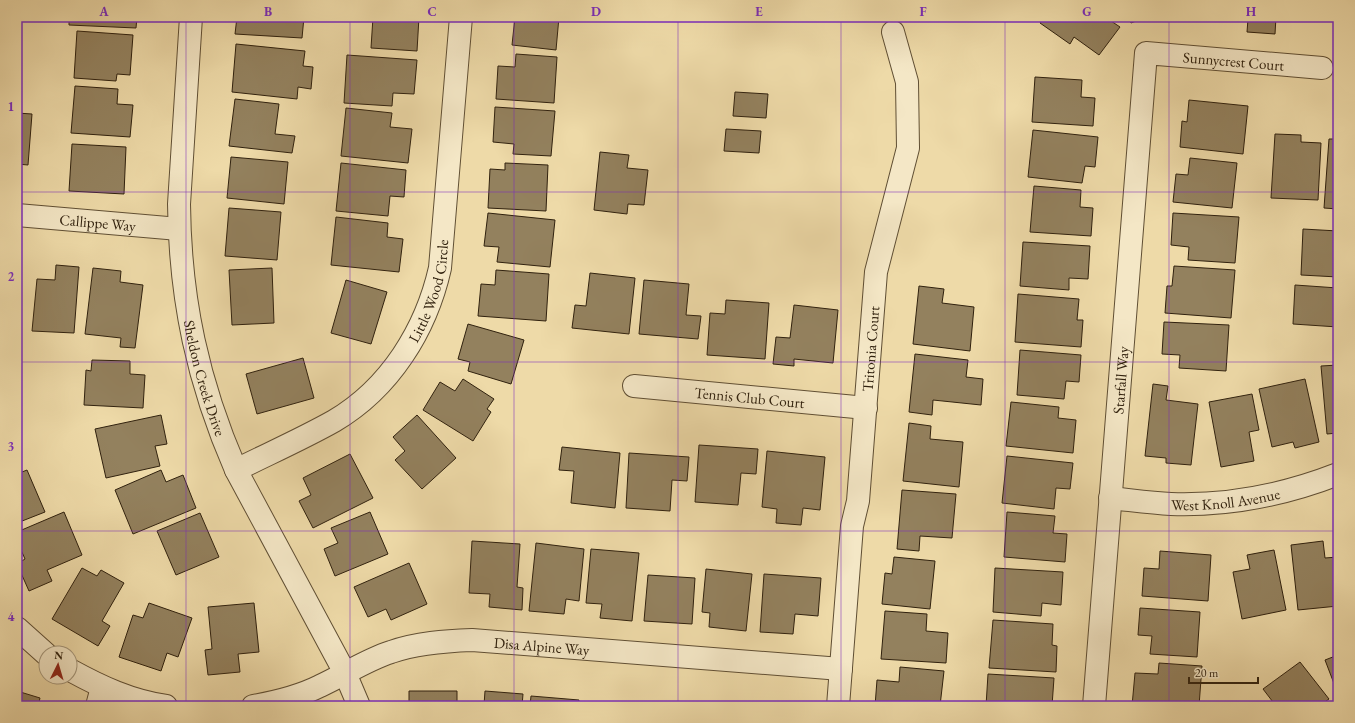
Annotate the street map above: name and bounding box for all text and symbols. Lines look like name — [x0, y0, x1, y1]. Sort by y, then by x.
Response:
text: A — [98, 3, 109, 20]
text: B — [264, 3, 272, 20]
text: C — [427, 3, 437, 20]
text: D — [591, 3, 601, 20]
text: E — [755, 3, 763, 20]
text: F — [919, 3, 927, 20]
text: G — [1082, 3, 1092, 20]
text: H — [1246, 3, 1257, 20]
street label: Sunnycrest Court — [1182, 47, 1285, 74]
text: 1 — [8, 98, 15, 115]
street label: Callippe Way — [59, 209, 137, 235]
street label: Little Wood Circle — [404, 239, 452, 345]
text: 2 — [8, 268, 15, 285]
street label: Tritonia Court — [857, 305, 883, 392]
street label: Sheldon Creek Drive — [180, 319, 231, 439]
street label: Starfall Way — [1108, 345, 1132, 415]
street label: Tennis Club Court — [694, 382, 806, 412]
text: 3 — [8, 438, 15, 455]
street label: West Knoll Avenue — [1171, 483, 1282, 514]
text: 4 — [8, 608, 15, 625]
street label: Disa Alpine Way — [493, 632, 591, 659]
north arrow — [38, 645, 78, 685]
text: N — [54, 648, 64, 662]
scale bar — [1189, 659, 1258, 685]
text: 20 m — [1195, 665, 1219, 681]

